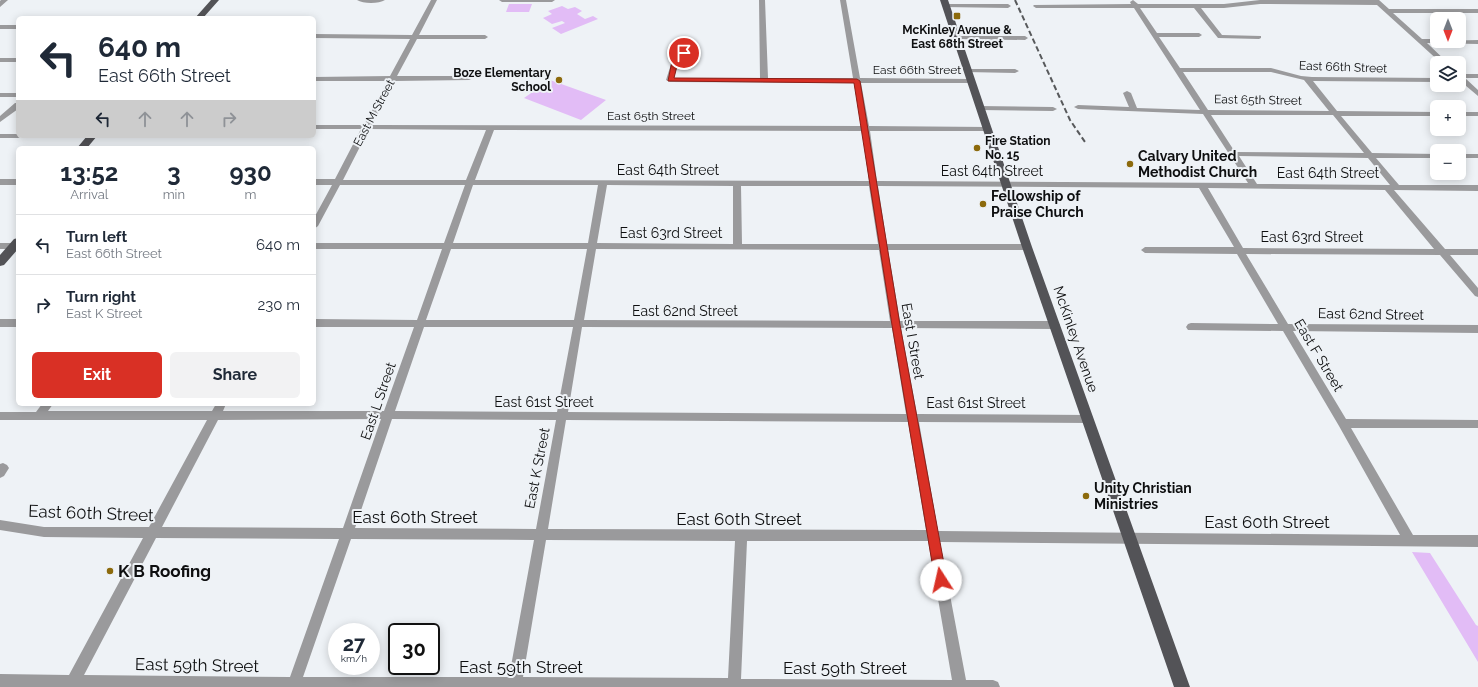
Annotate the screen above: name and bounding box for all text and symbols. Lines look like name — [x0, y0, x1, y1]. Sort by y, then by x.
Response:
marker: McKinley Avenue & East 68th Street — [952, 11, 962, 21]
north arrow — [1430, 12, 1466, 48]
map controls — [1430, 12, 1466, 180]
place label: McKinley Avenue & East 68th Street — [902, 23, 1012, 51]
text: 640 m — [98, 31, 181, 64]
icon: left — [32, 32, 84, 84]
pin — [667, 36, 701, 70]
icon: arrive — [673, 42, 695, 64]
button: layers — [1430, 56, 1466, 92]
street label: East 66th Street — [1299, 58, 1387, 76]
street label: East 66th Street — [873, 63, 961, 77]
text: East 66th Street — [98, 65, 231, 86]
place label: Boze Elementary School — [453, 66, 551, 94]
marker: Boze Elementary School — [554, 75, 564, 85]
street label: East M Street — [351, 77, 397, 149]
street label: East 65th Street — [1214, 92, 1302, 108]
button: + — [1430, 100, 1466, 136]
icon: left — [92, 108, 114, 130]
icon: ahead — [134, 108, 156, 130]
icon: ahead — [176, 108, 198, 130]
icon: right — [218, 108, 240, 130]
street label: East 65th Street — [607, 109, 695, 123]
place label: Fire Station No. 15 — [985, 134, 1050, 162]
marker: Fire Station No. 15 — [972, 143, 982, 153]
button: − — [1430, 144, 1466, 180]
place label: Calvary United Methodist Church — [1138, 148, 1257, 180]
text: 13:52 — [60, 158, 118, 187]
text: 3 — [167, 158, 181, 187]
text: 930 — [229, 158, 272, 187]
marker: Calvary United Methodist Church — [1125, 159, 1135, 169]
street label: East 64th Street — [617, 162, 720, 178]
street label: East 64th Street — [941, 163, 1044, 179]
street label: East 64th Street — [1277, 165, 1380, 181]
text: Arrival — [70, 187, 108, 202]
text: min — [163, 187, 185, 202]
text: m — [245, 187, 256, 202]
place label: Fellowship of Praise Church — [991, 188, 1084, 220]
marker: Fellowship of Praise Church — [978, 199, 988, 209]
street label: East 63rd Street — [620, 225, 723, 241]
text: Turn left — [66, 228, 127, 246]
street label: East 63rd Street — [1261, 229, 1364, 245]
icon: left — [32, 234, 54, 256]
text: 640 m — [256, 236, 300, 254]
text: East 66th Street — [66, 246, 162, 261]
street label: McKinley Avenue — [1050, 284, 1102, 394]
text: Turn right — [66, 288, 136, 306]
icon: right — [32, 294, 54, 316]
text: 230 m — [257, 296, 300, 314]
street label: East I Street — [898, 302, 928, 381]
street label: East 62nd Street — [632, 303, 738, 319]
street label: East 62nd Street — [1318, 305, 1424, 323]
text: East K Street — [66, 306, 142, 321]
street label: East F Street — [1291, 316, 1347, 394]
button: Exit — [32, 352, 162, 398]
button: Share — [170, 352, 300, 398]
street label: East L Street — [357, 360, 399, 442]
street label: East 61st Street — [494, 394, 594, 410]
street label: East 61st Street — [926, 395, 1026, 411]
street label: East K Street — [521, 426, 553, 510]
place label: Unity Christian Ministries — [1094, 480, 1192, 512]
marker: Unity Christian Ministries — [1081, 491, 1091, 501]
street label: East 60th Street — [28, 501, 154, 525]
street label: East 60th Street — [352, 507, 478, 527]
street label: East 60th Street — [676, 509, 802, 529]
street label: East 60th Street — [1204, 512, 1330, 532]
position arrow — [920, 559, 962, 601]
place label: K B Roofing — [118, 561, 211, 581]
marker: K B Roofing — [105, 566, 115, 576]
speed limit sign: 30 — [388, 623, 440, 675]
text: 27 — [343, 632, 365, 656]
text: km/h — [341, 653, 367, 664]
street label: East 59th Street — [135, 654, 260, 676]
street label: East 59th Street — [459, 657, 583, 677]
street label: East 59th Street — [783, 658, 907, 678]

